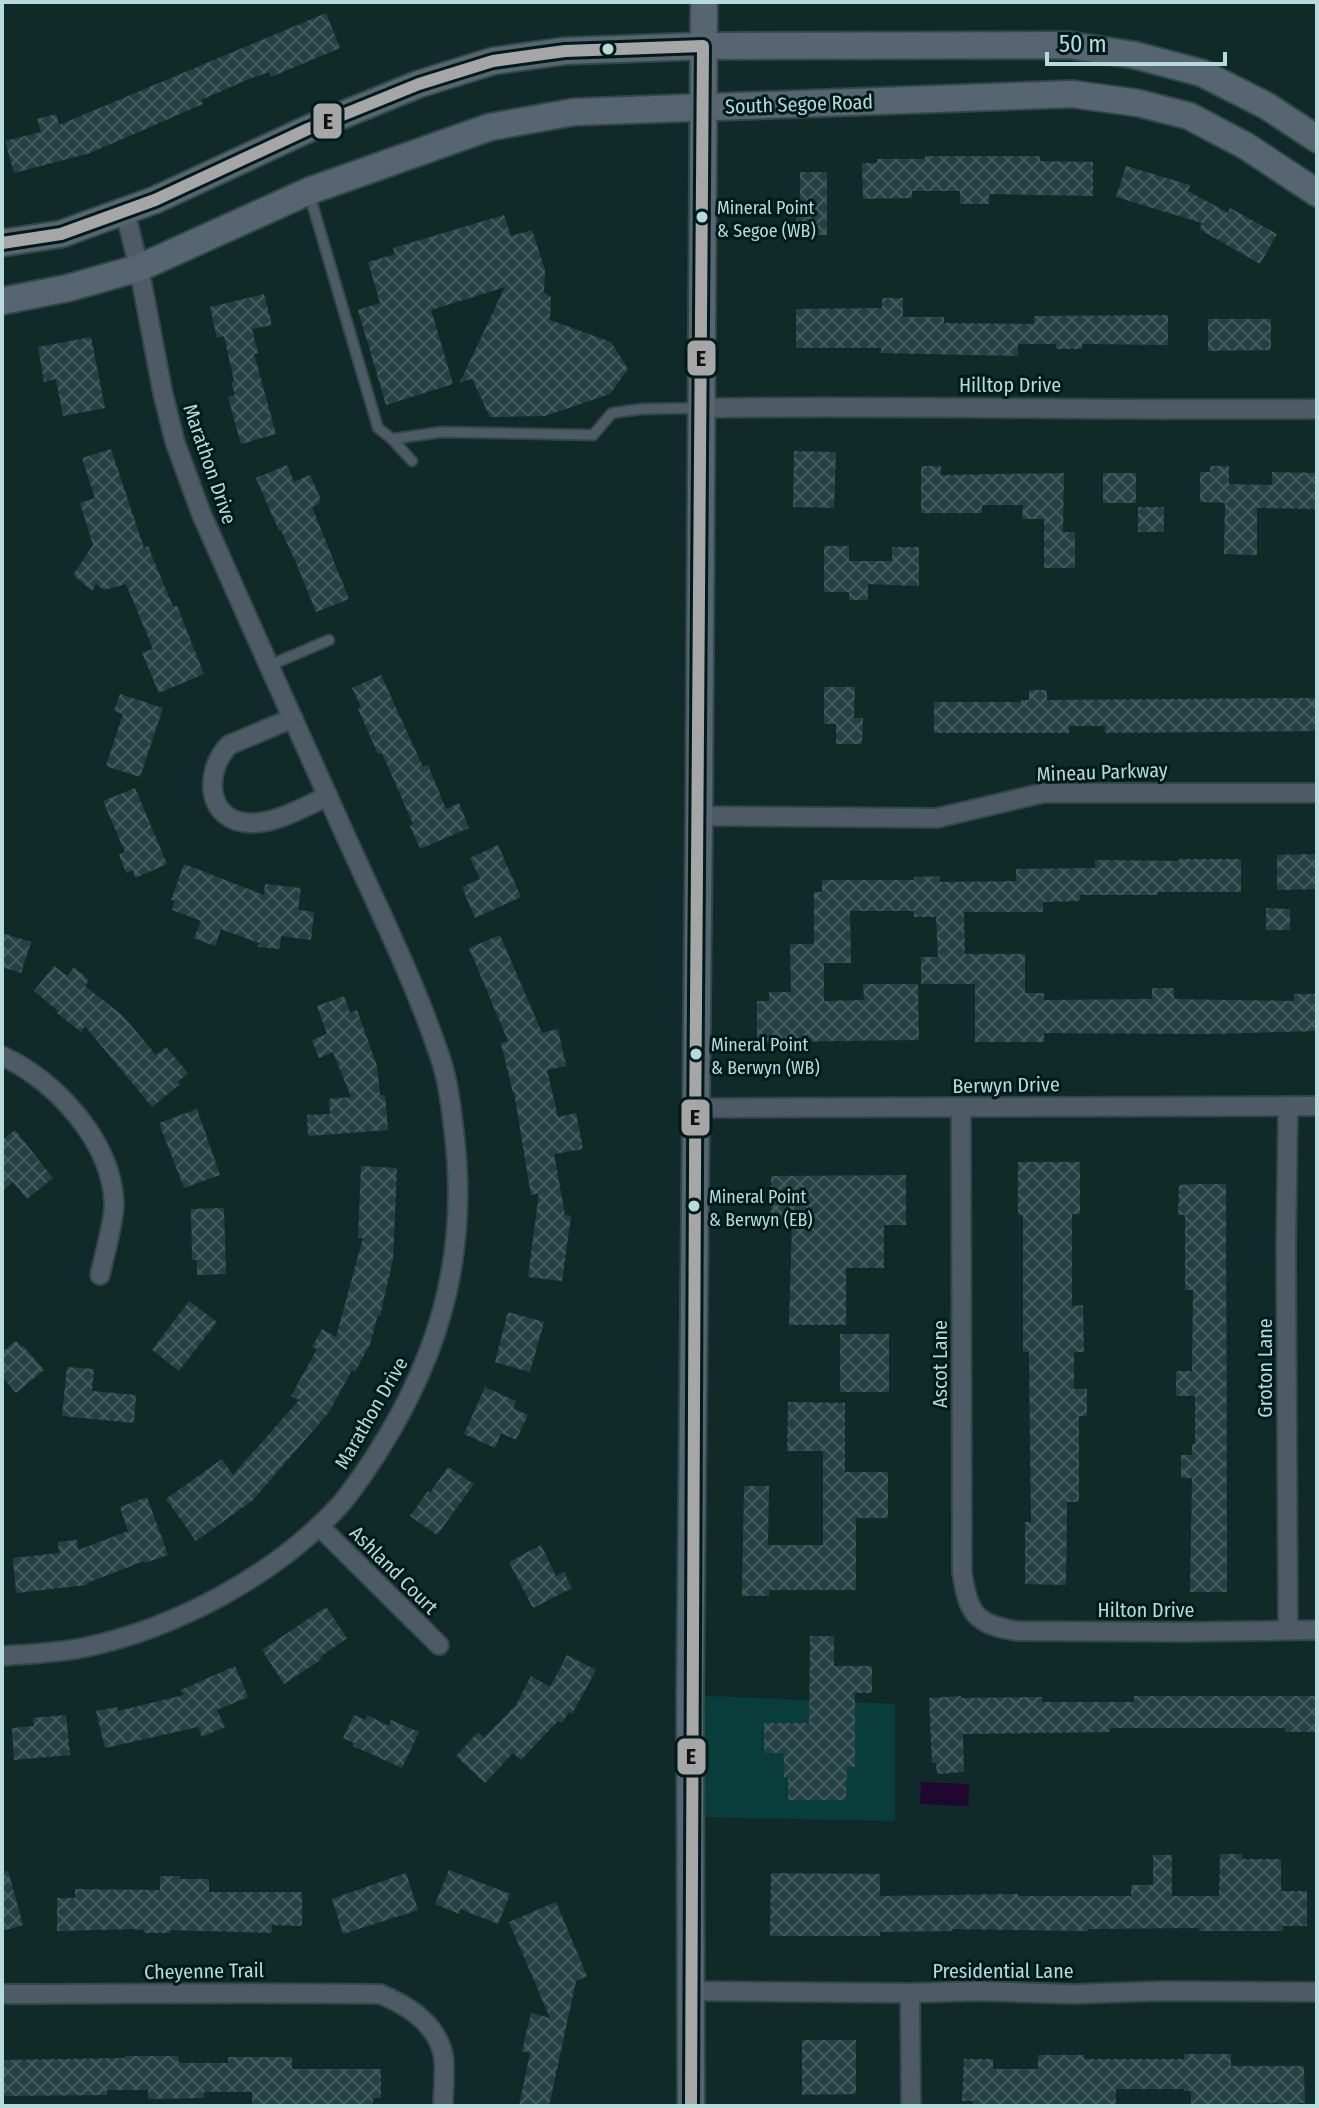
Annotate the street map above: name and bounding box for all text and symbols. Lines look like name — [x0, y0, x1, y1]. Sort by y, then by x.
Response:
scale bar — [1047, 16, 1225, 66]
text: 50 m — [1059, 30, 1107, 58]
unlabelled marker — [600, 41, 616, 57]
street label: South Segoe Road — [725, 89, 873, 119]
line badge: E — [312, 102, 343, 140]
text: E — [323, 108, 333, 135]
place label: Mineral Point & Segoe (WB) — [717, 197, 816, 242]
marker: Mineral Point & Segoe (WB) — [694, 209, 710, 225]
line badge: E — [686, 339, 717, 377]
text: E — [696, 345, 706, 372]
street label: Hilltop Drive — [959, 373, 1061, 397]
street label: Marathon Drive — [178, 401, 242, 527]
street label: Mineau Parkway — [1036, 758, 1168, 786]
place label: Mineral Point & Berwyn (WB) — [711, 1034, 820, 1079]
marker: Mineral Point & Berwyn (WB) — [688, 1046, 704, 1062]
street label: Berwyn Drive — [952, 1072, 1060, 1098]
line badge: E — [680, 1098, 711, 1137]
text: E — [690, 1104, 700, 1131]
place label: Mineral Point & Berwyn (EB) — [709, 1186, 813, 1231]
marker: Mineral Point & Berwyn (EB) — [686, 1198, 702, 1214]
street label: Groton Lane — [1253, 1318, 1277, 1418]
street label: Ascot Lane — [928, 1320, 952, 1408]
street label: Marathon Drive — [329, 1353, 413, 1473]
street label: Ashland Court — [345, 1521, 443, 1619]
street label: Hilton Drive — [1098, 1598, 1194, 1622]
line badge: E — [676, 1737, 707, 1776]
text: E — [686, 1743, 696, 1770]
street label: Cheyenne Trail — [144, 1958, 264, 1984]
street label: Presidential Lane — [932, 1959, 1074, 1983]

